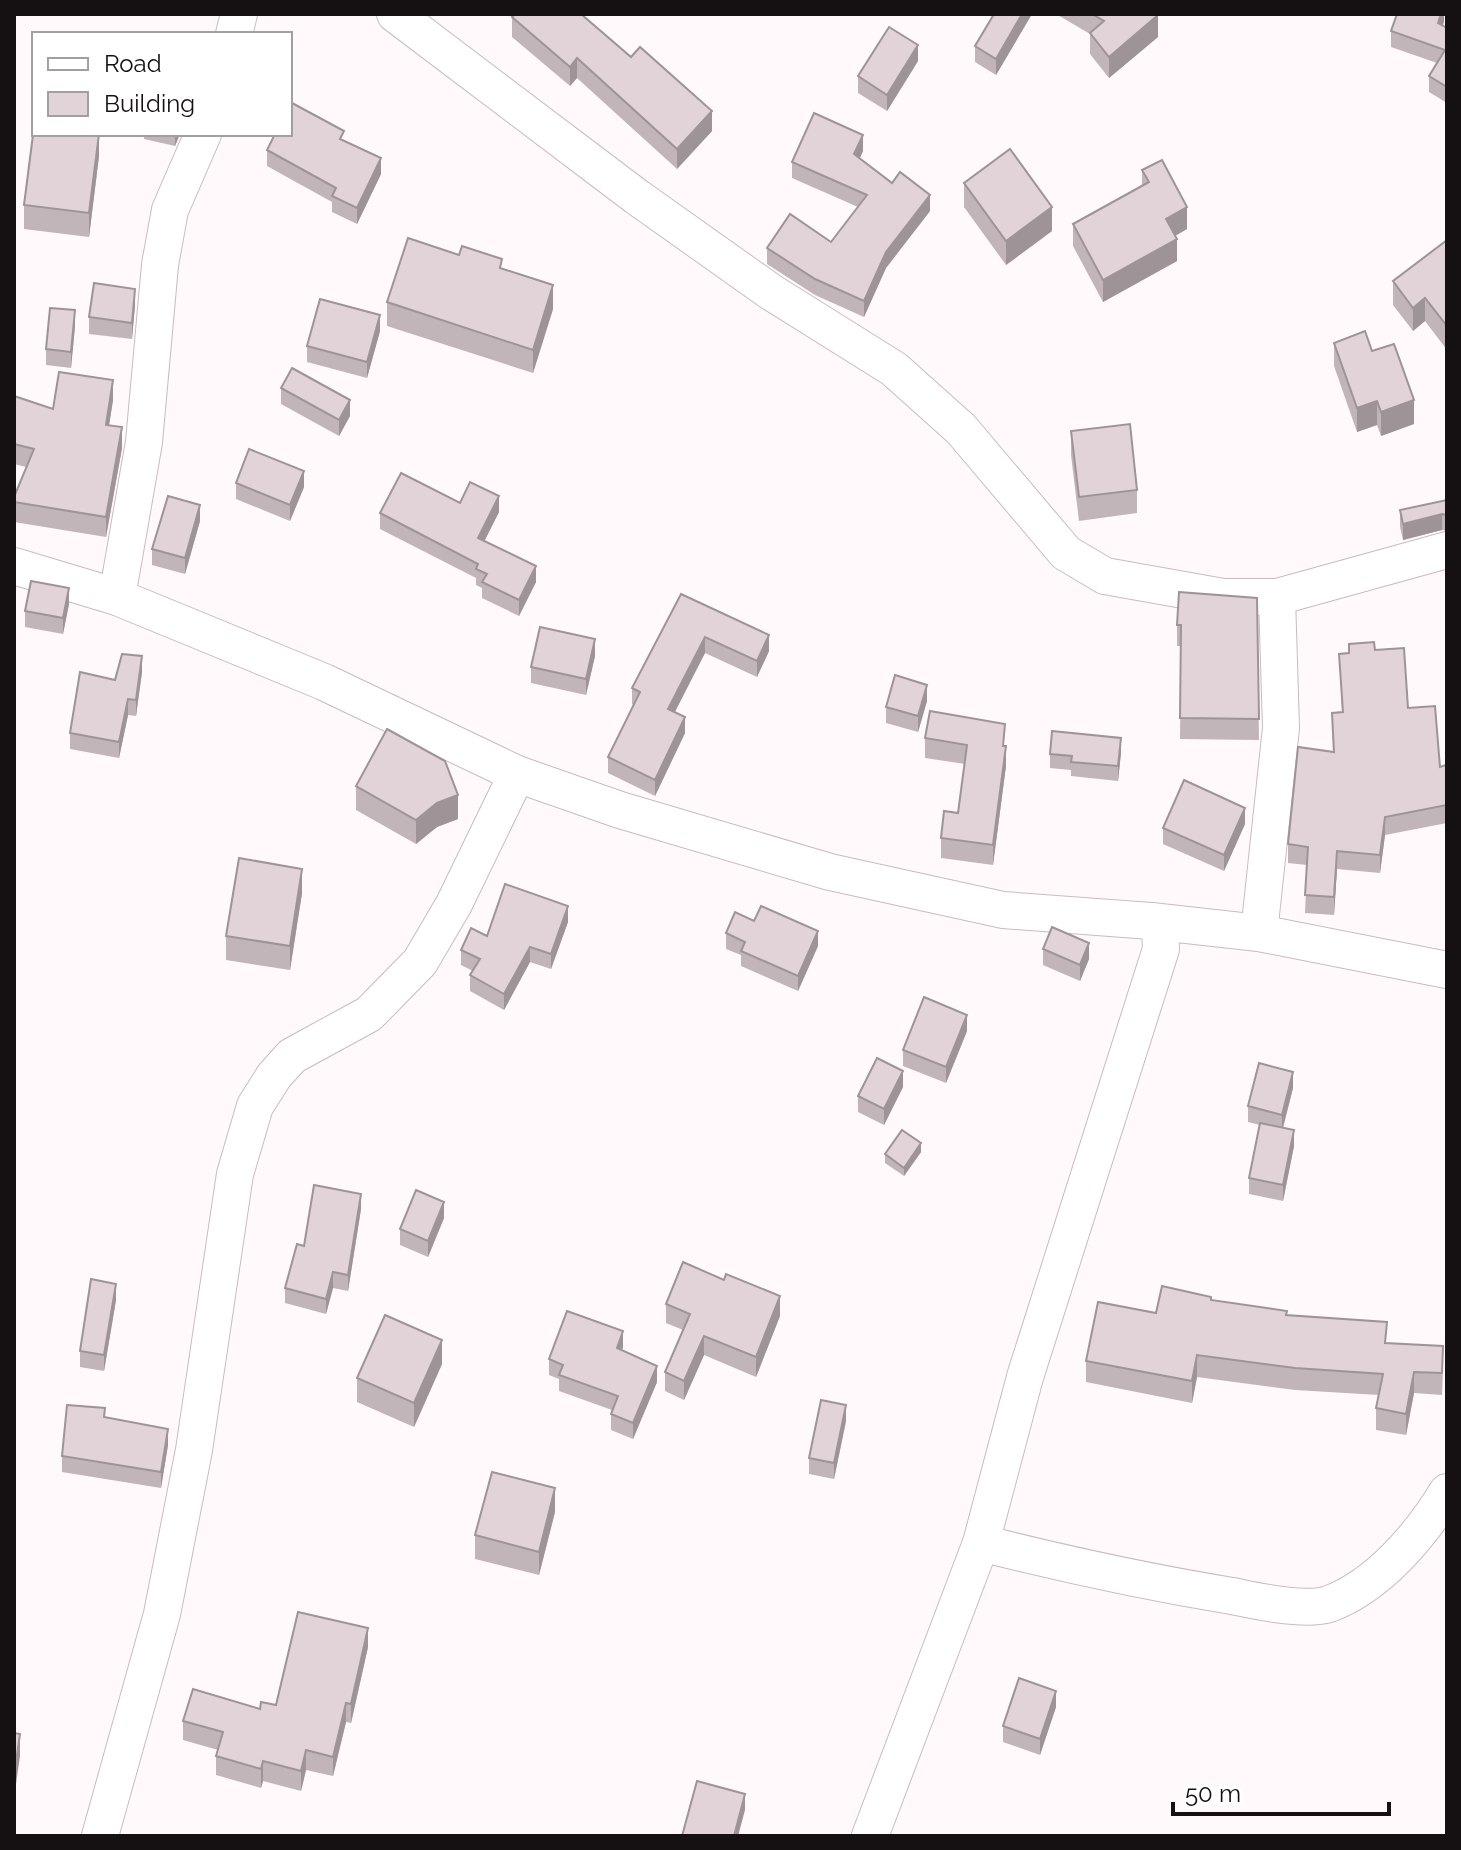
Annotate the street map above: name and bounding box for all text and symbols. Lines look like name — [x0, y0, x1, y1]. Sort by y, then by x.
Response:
legend — [32, 32, 292, 136]
text: Road — [104, 49, 162, 78]
text: Building — [104, 89, 195, 118]
scale bar — [1173, 1766, 1389, 1816]
text: 50 m — [1185, 1779, 1241, 1808]

